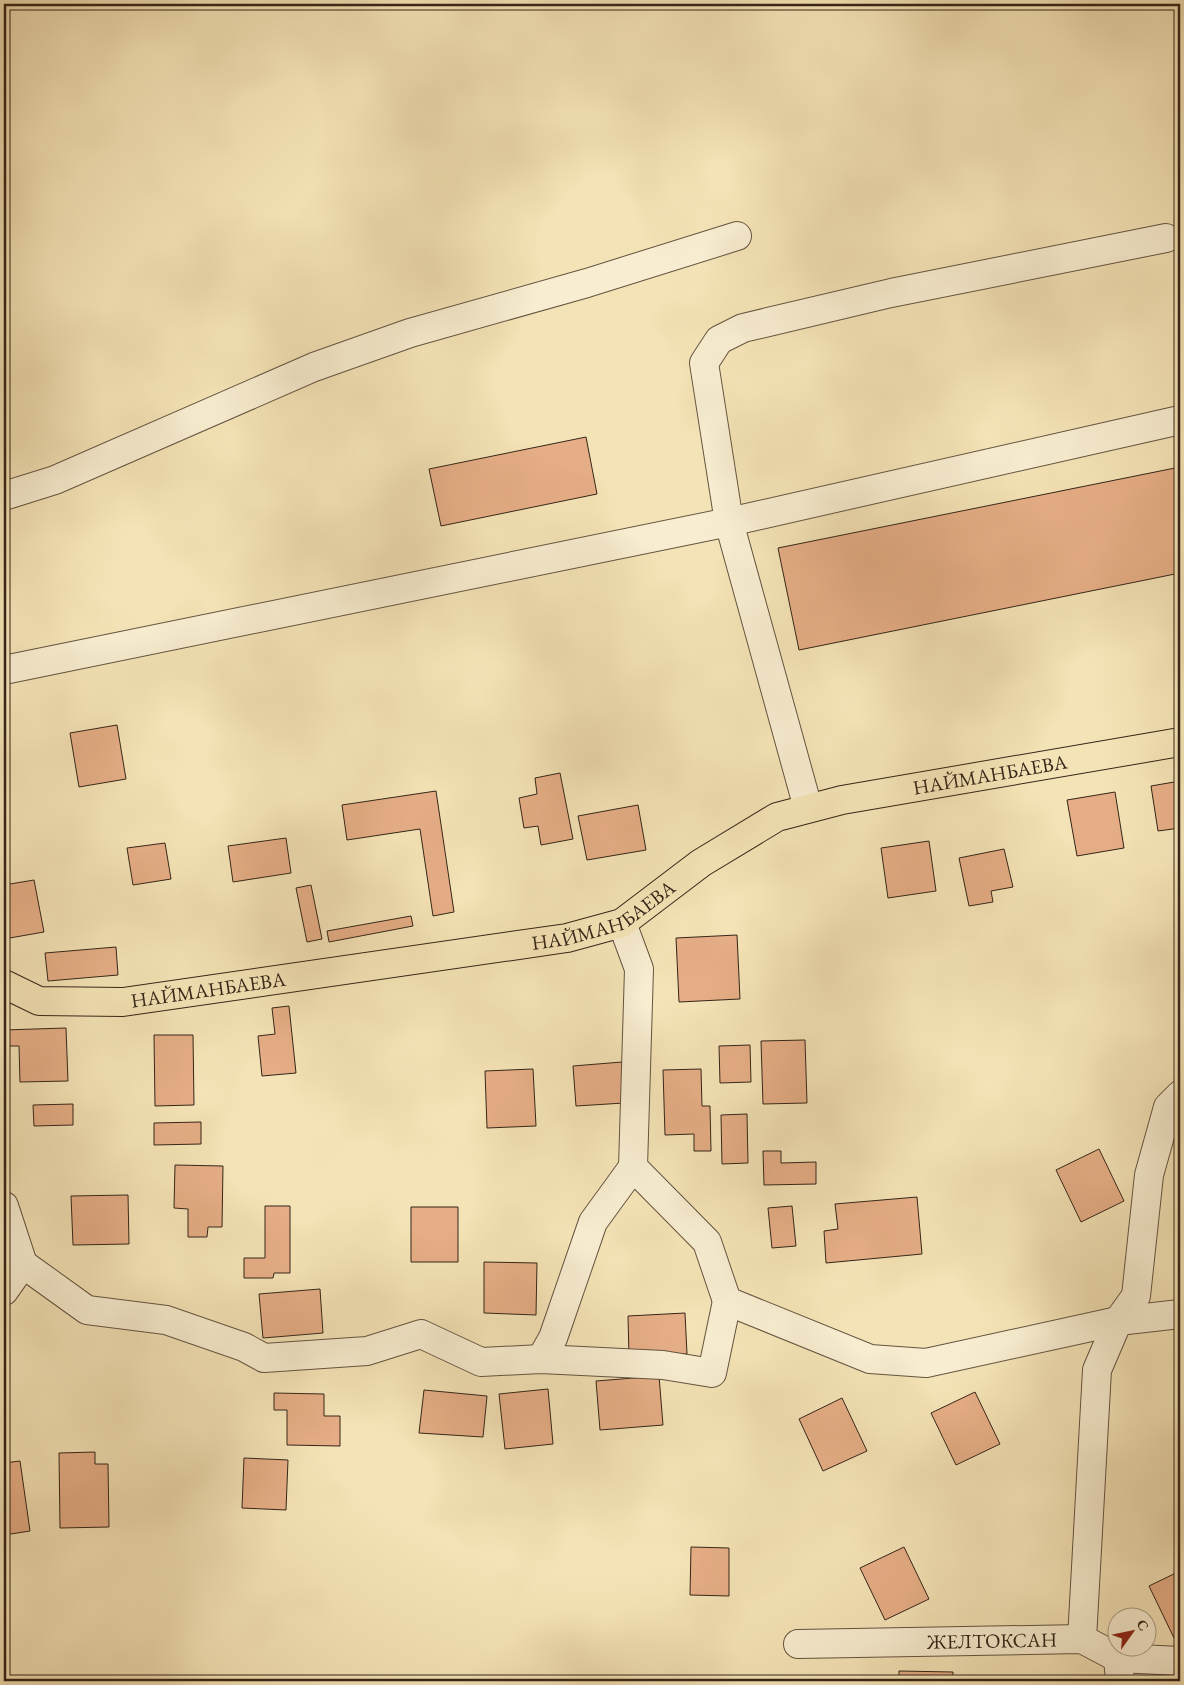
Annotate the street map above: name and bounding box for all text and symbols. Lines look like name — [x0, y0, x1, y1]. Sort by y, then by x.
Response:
street label: НАЙМАНБАЕВА — [911, 749, 1069, 801]
street label: НАЙМАНБАЕВА — [530, 874, 681, 956]
street label: НАЙМАНБАЕВА — [129, 966, 287, 1014]
north arrow — [1106, 1608, 1156, 1658]
text: С — [1133, 1616, 1153, 1634]
street label: ЖЕЛТОКСАН — [926, 1626, 1057, 1655]

